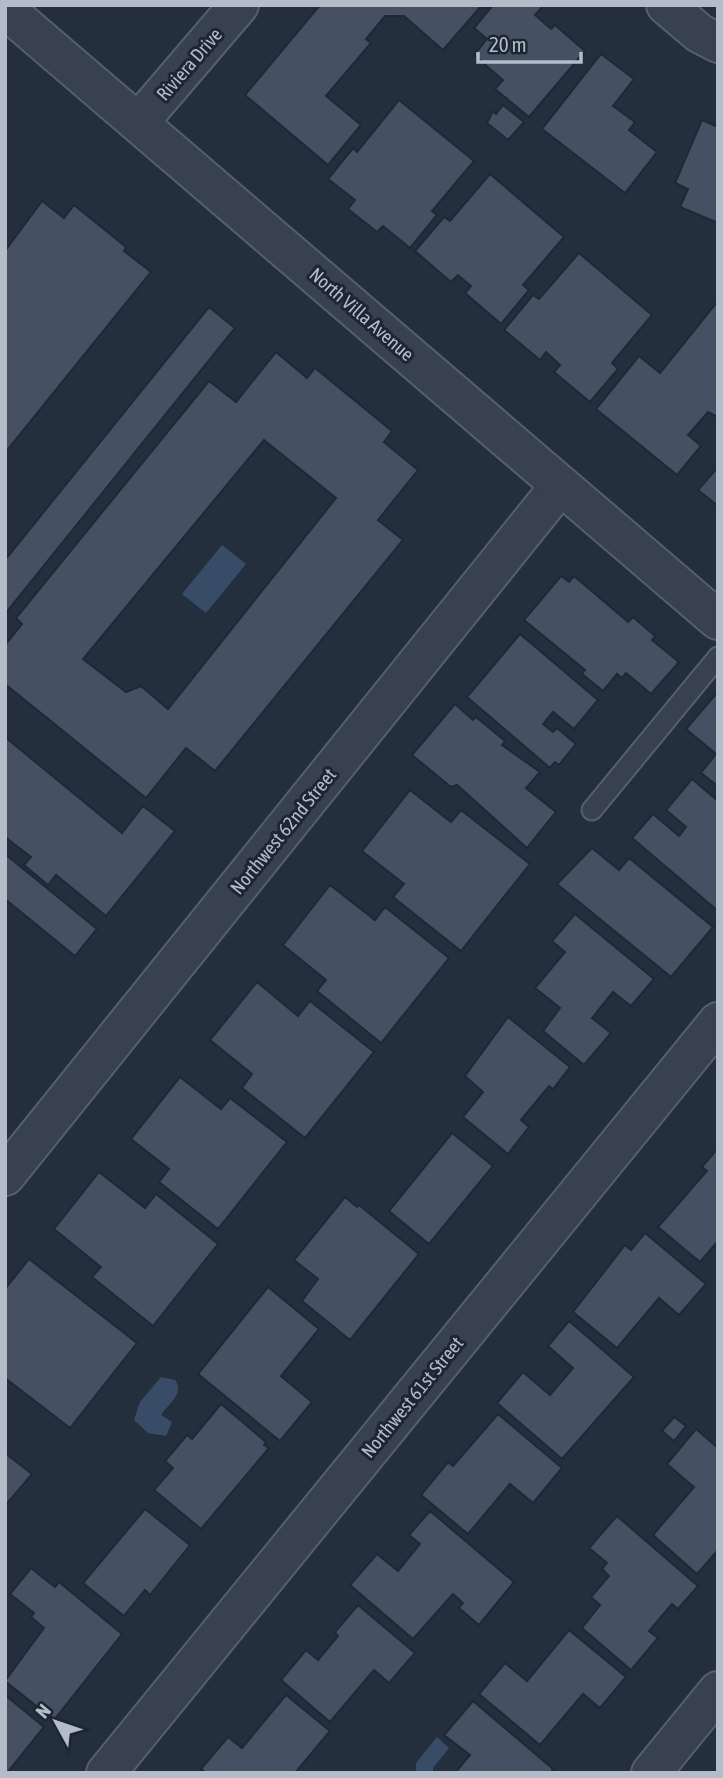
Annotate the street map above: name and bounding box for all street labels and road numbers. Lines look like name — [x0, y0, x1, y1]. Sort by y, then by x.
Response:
street label: Riviera Drive — [152, 23, 226, 105]
street label: North Villa Avenue — [305, 263, 419, 365]
street label: Northwest 62nd Street — [226, 764, 340, 898]
street label: Northwest 61st Street — [357, 1332, 467, 1462]

